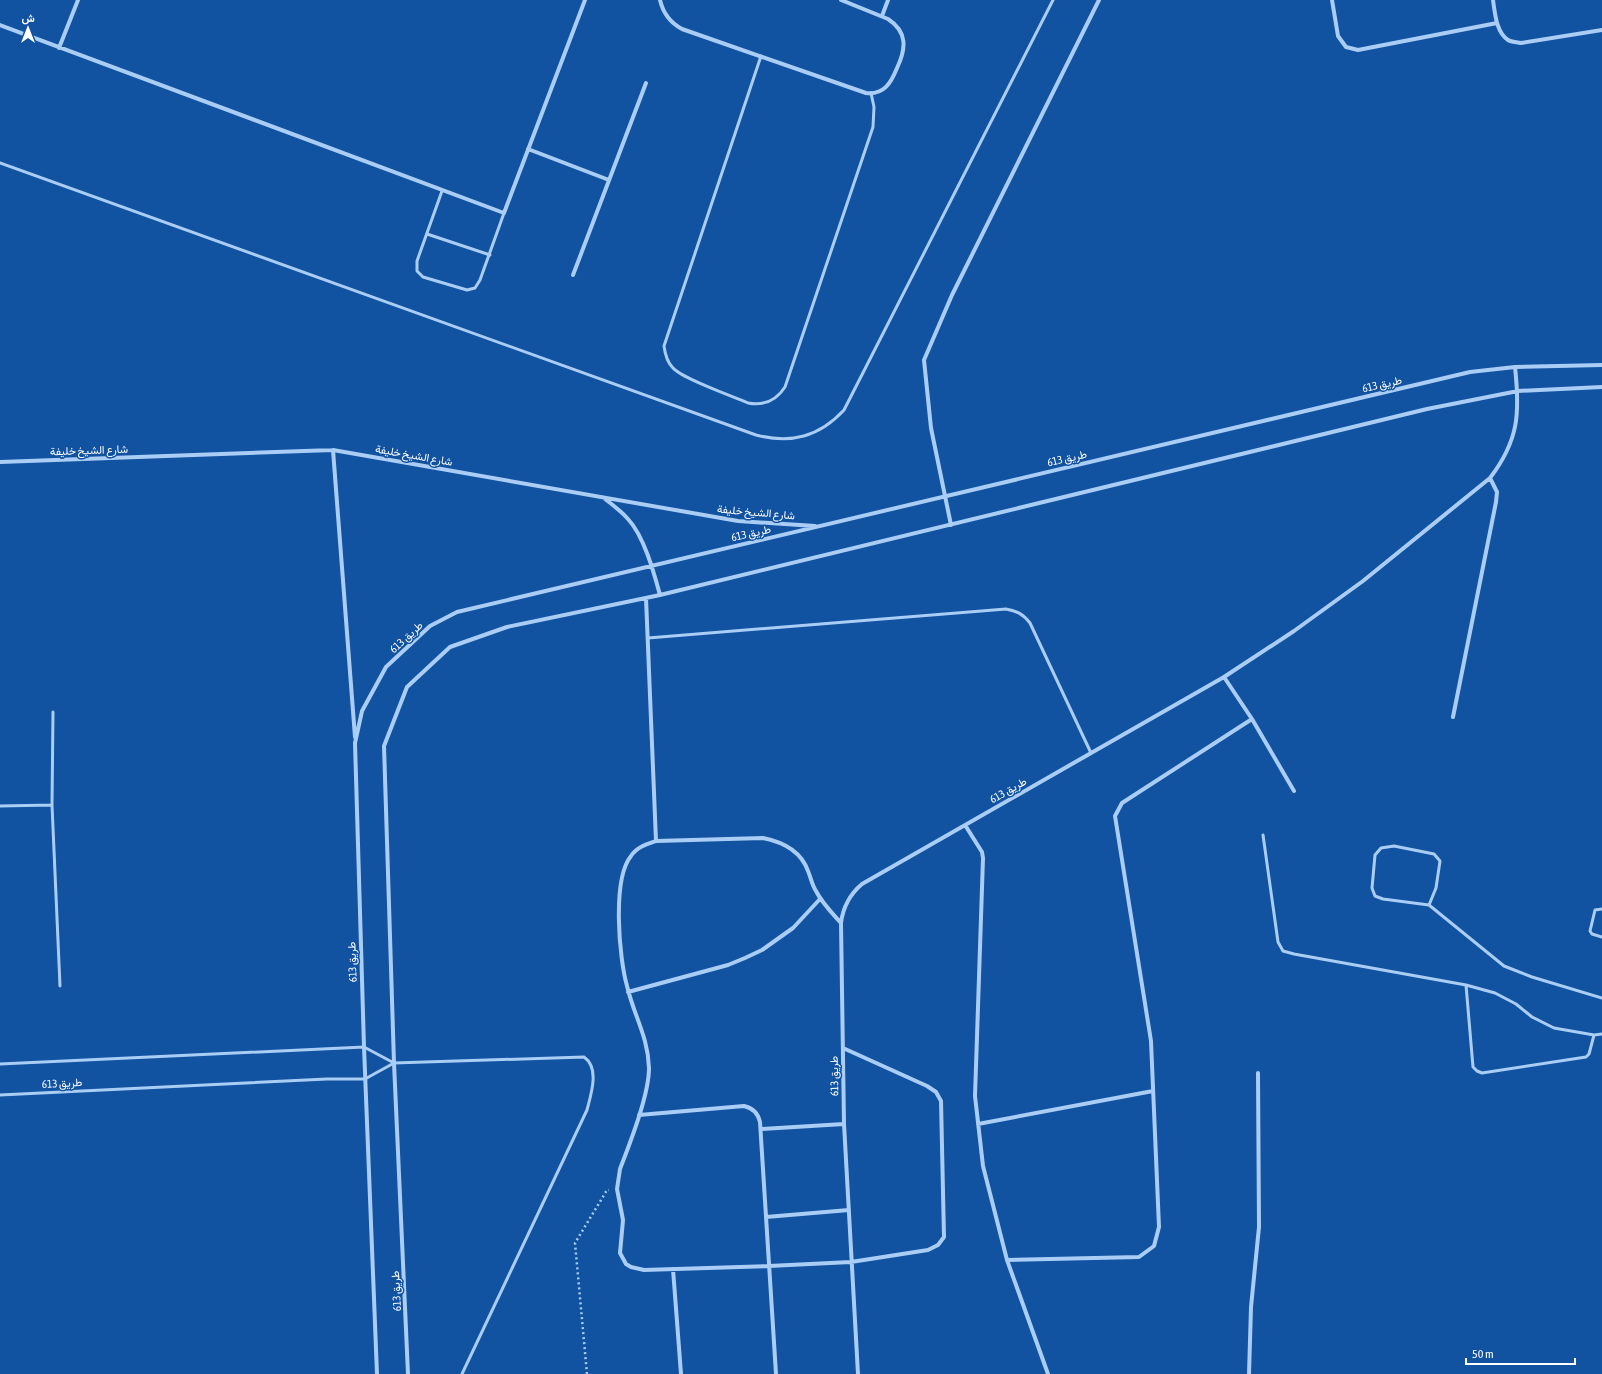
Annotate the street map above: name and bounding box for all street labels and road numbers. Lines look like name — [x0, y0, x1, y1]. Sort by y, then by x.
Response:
street label: طريق 613 — [1361, 374, 1403, 395]
street label: شارع الشيخ خليفة — [374, 442, 454, 470]
street label: شارع الشيخ خليفة — [50, 443, 129, 459]
street label: طريق 613 — [1046, 448, 1088, 469]
street label: شارع الشيخ خليفة — [716, 503, 796, 523]
street label: طريق 613 — [730, 523, 772, 544]
street label: طريق 613 — [387, 619, 426, 656]
street label: طريق 613 — [988, 775, 1029, 806]
street label: طريق 613 — [345, 942, 360, 982]
street label: طريق 613 — [828, 1056, 841, 1096]
street label: طريق 613 — [42, 1076, 83, 1091]
street label: طريق 613 — [389, 1270, 404, 1311]

